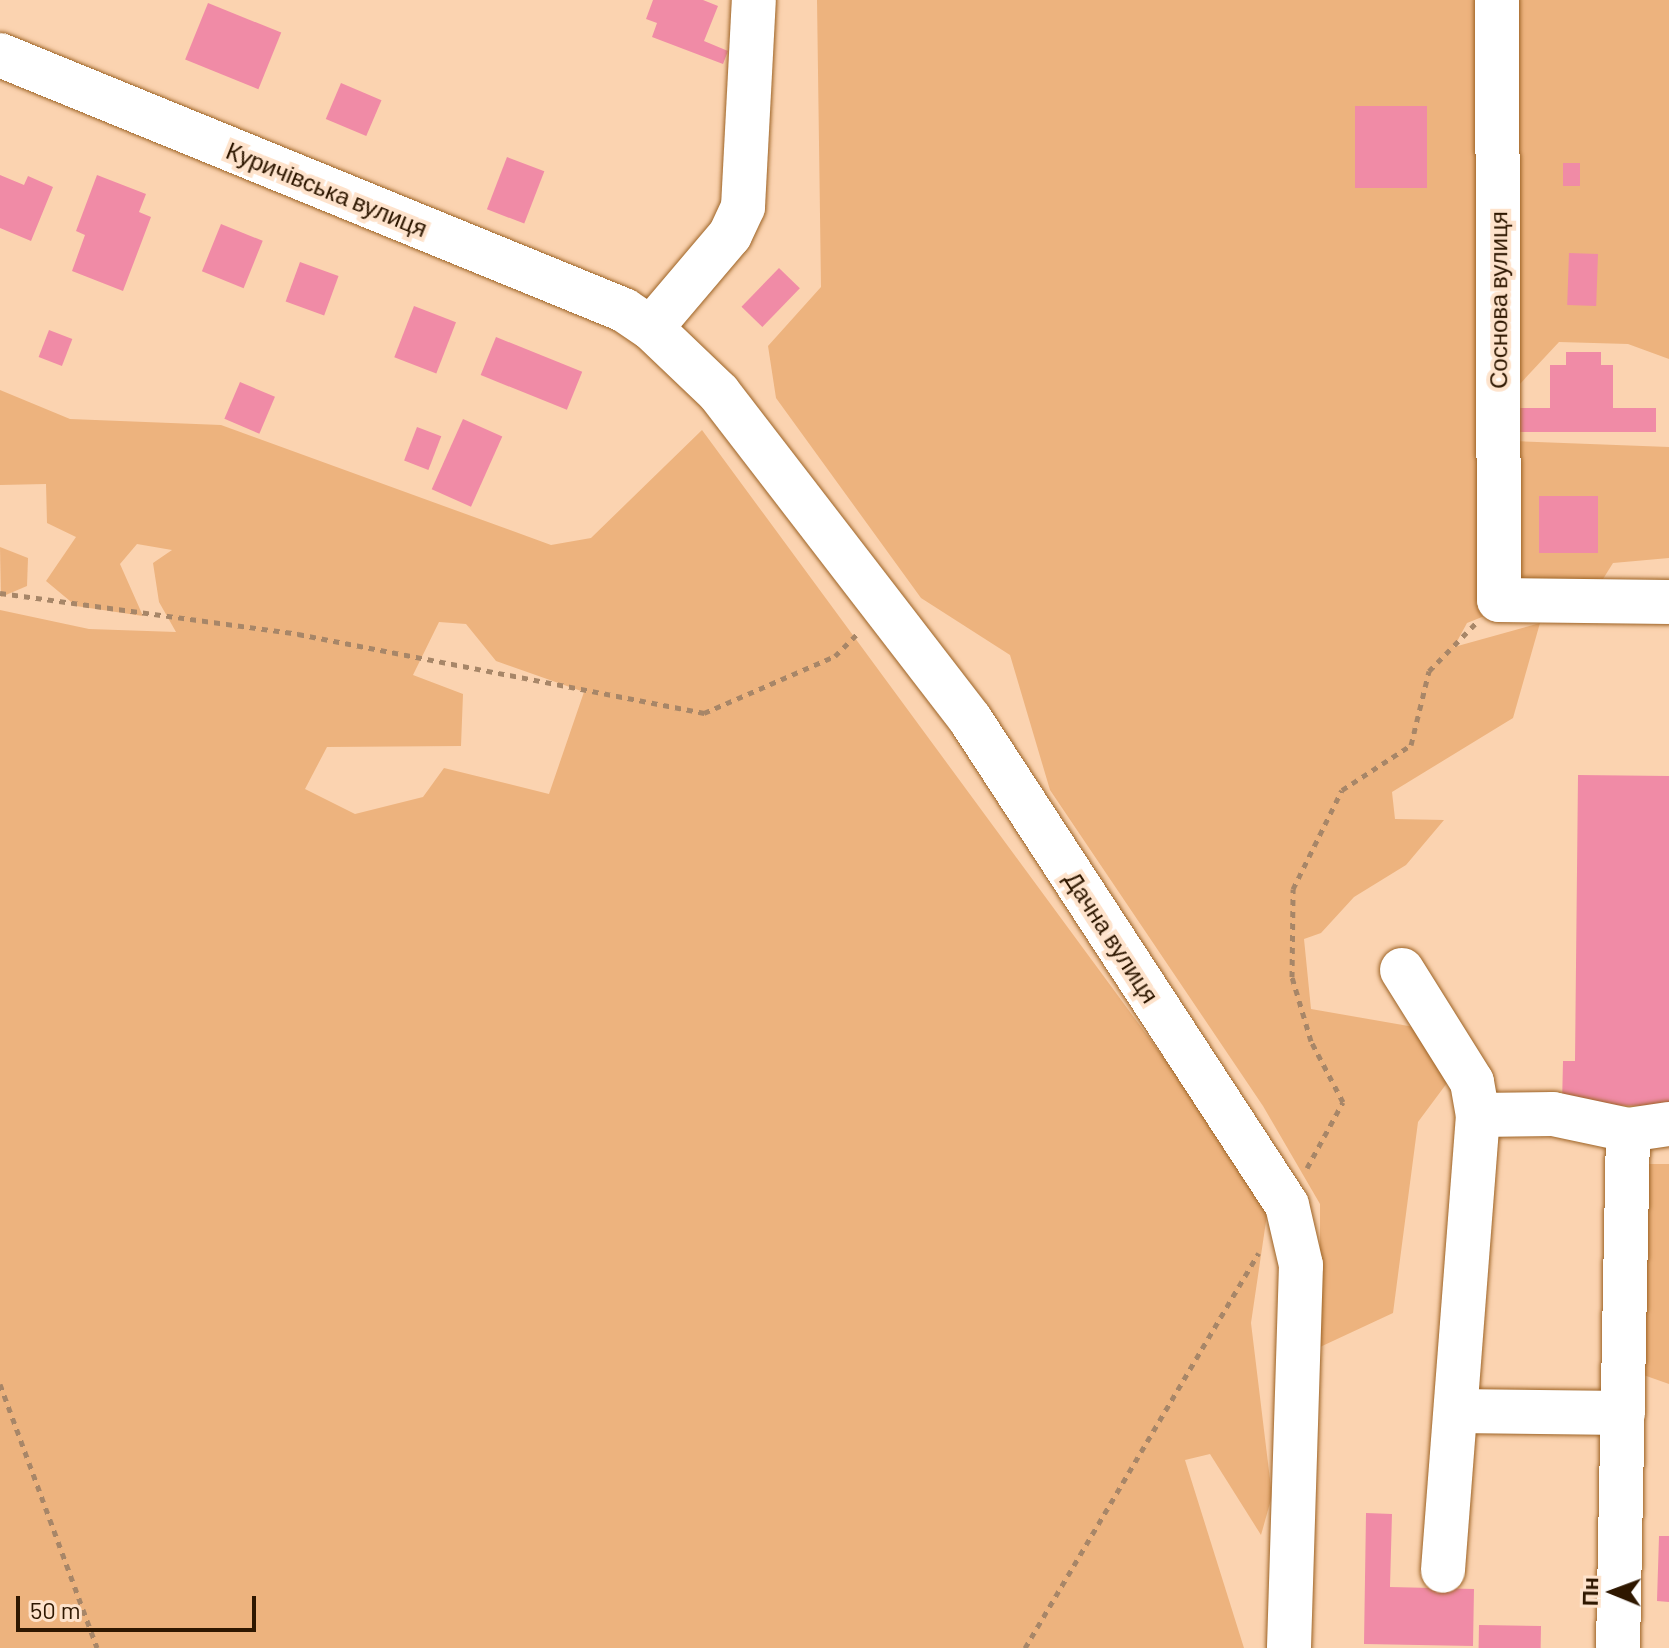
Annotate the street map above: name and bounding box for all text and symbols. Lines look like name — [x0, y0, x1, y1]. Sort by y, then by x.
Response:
street label: Куричівська вулиця — [222, 136, 432, 242]
street label: Соснова вулиця — [1484, 211, 1512, 389]
street label: Дачна вулиця — [1059, 866, 1165, 1008]
north arrow — [1573, 1552, 1653, 1632]
text: Пн — [1576, 1577, 1602, 1606]
scale bar — [20, 1580, 260, 1630]
text: 50 m — [30, 1595, 81, 1624]

